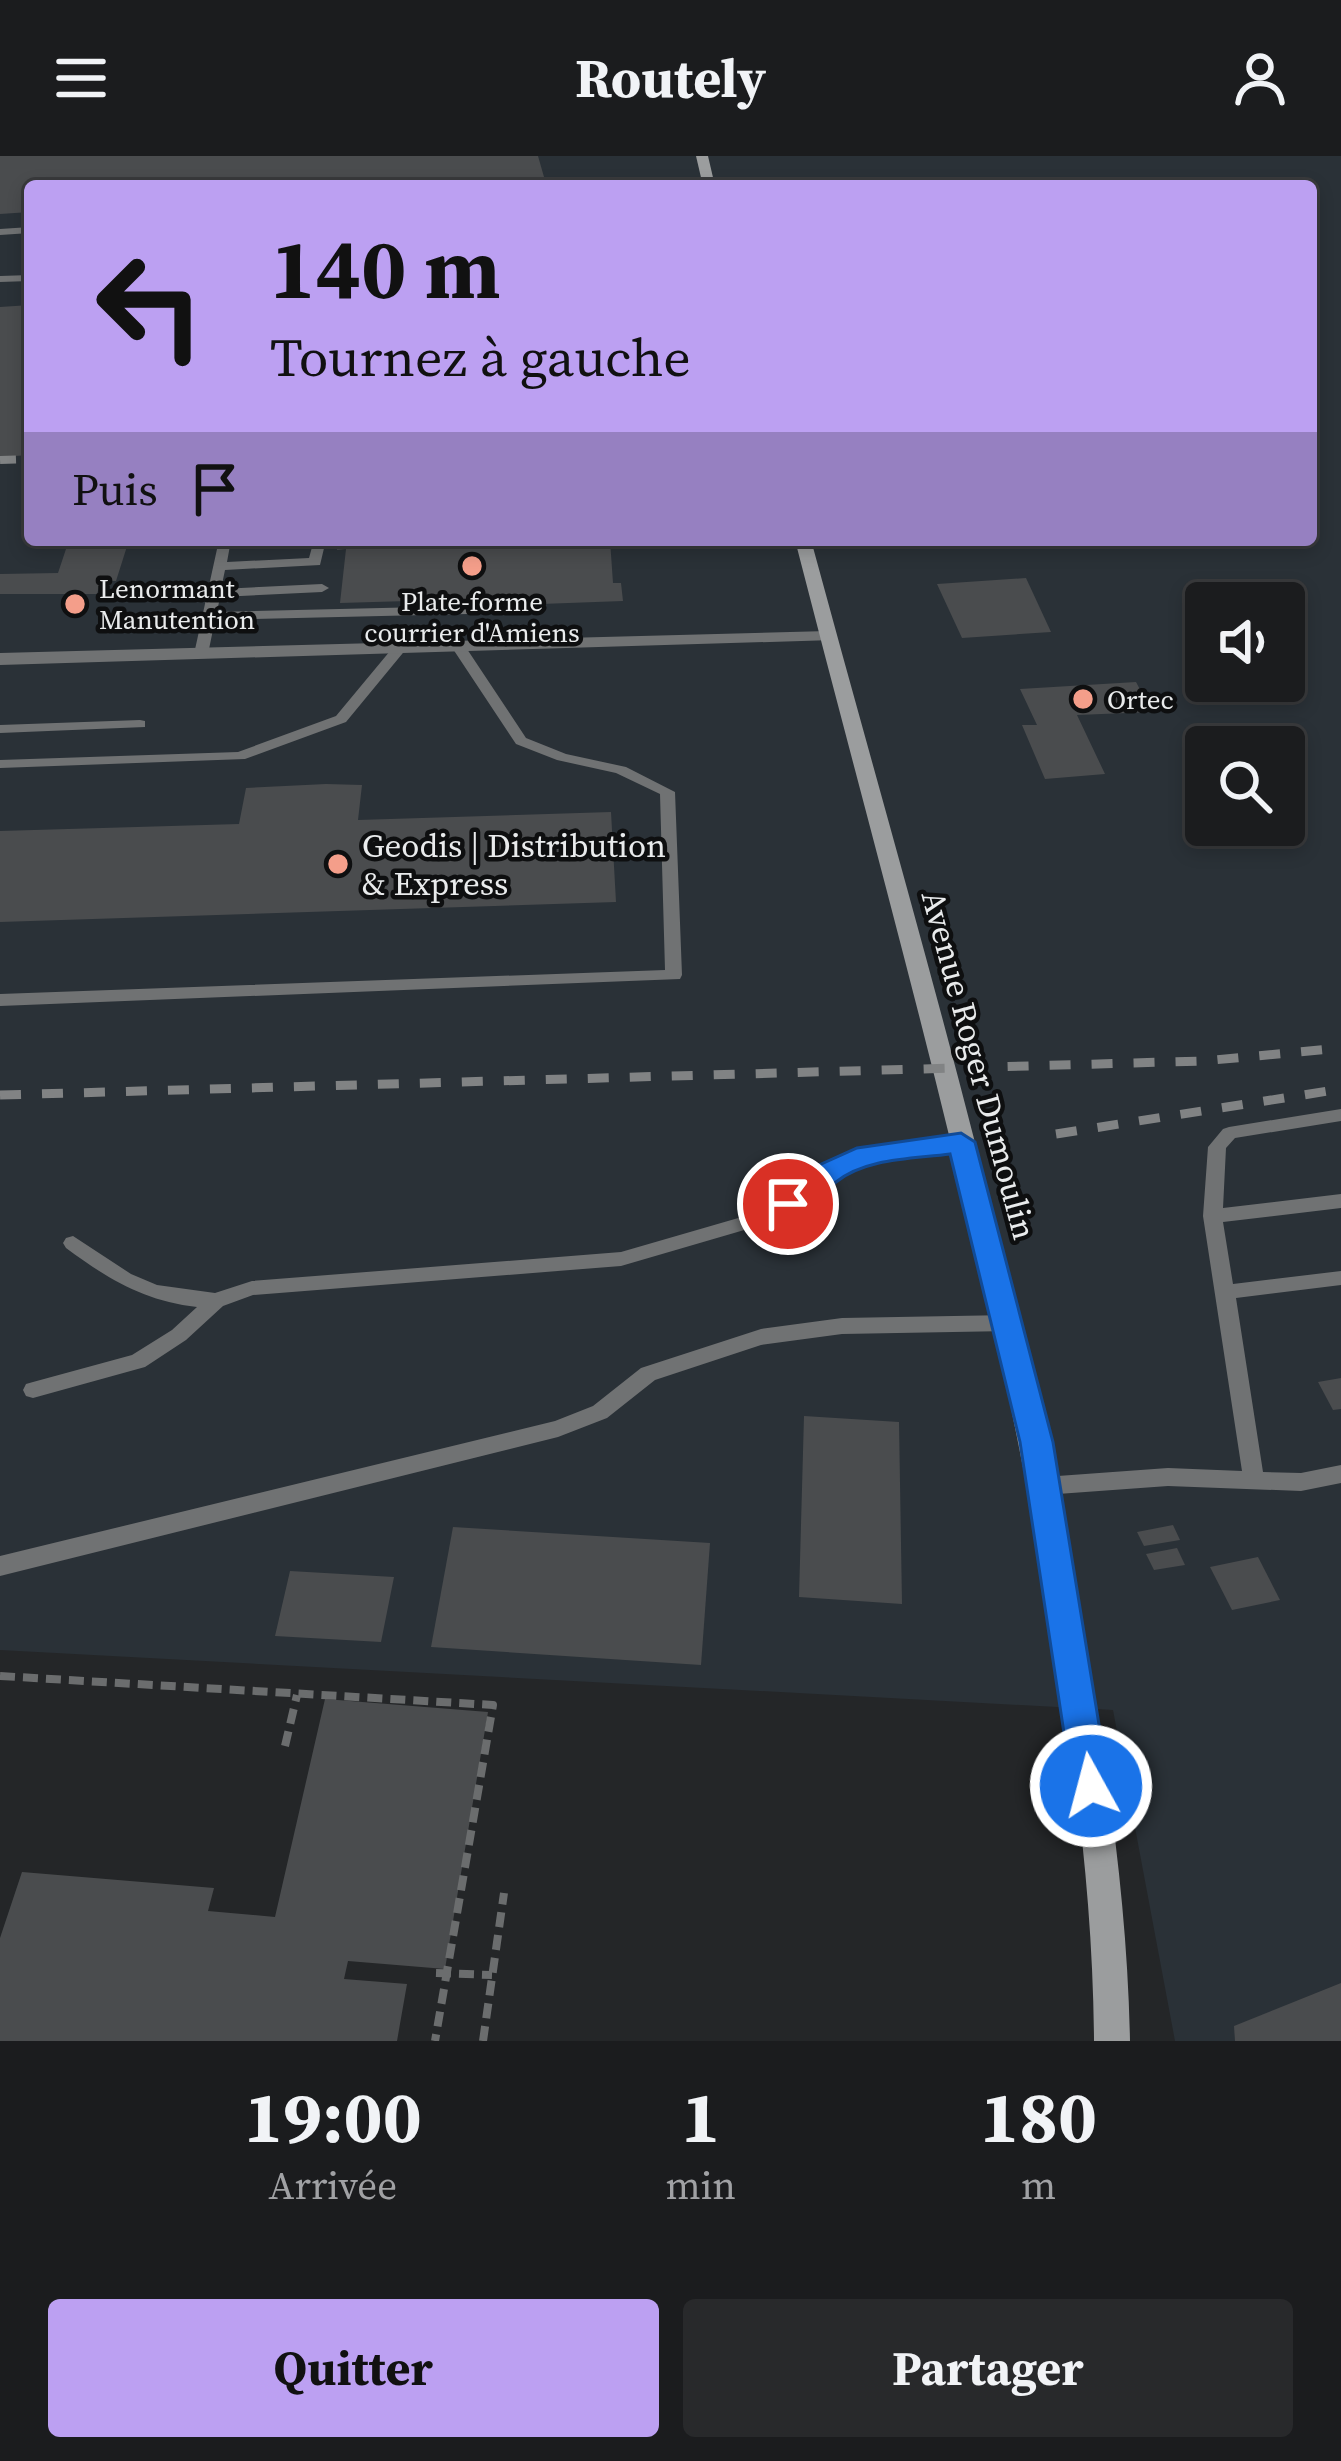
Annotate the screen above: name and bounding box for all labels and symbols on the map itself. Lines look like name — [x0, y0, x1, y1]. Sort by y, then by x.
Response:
marker: Plate-forme courrier d'Amiens — [459, 553, 485, 579]
place label: Lenormant Manutention — [99, 570, 255, 638]
place label: Plate-forme courrier d'Amiens — [364, 583, 580, 651]
marker: Lenormant Manutention — [62, 591, 88, 617]
place label: Ortec — [1107, 681, 1174, 718]
marker: Ortec — [1070, 686, 1096, 712]
place label: Geodis | Distribution & Express — [362, 823, 666, 906]
marker: Geodis | Distribution & Express — [325, 851, 351, 877]
street label: Avenue Roger Dumoulin — [911, 885, 1047, 1245]
pin — [737, 1153, 839, 1255]
position arrow — [1028, 1723, 1154, 1849]

